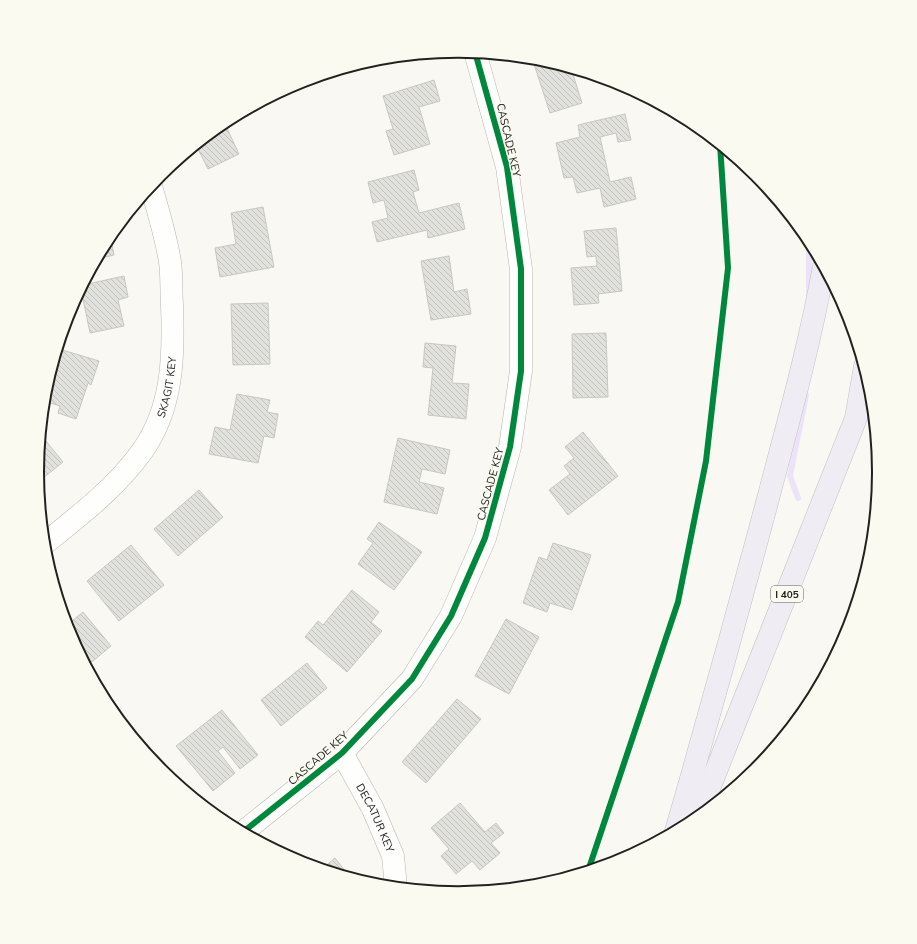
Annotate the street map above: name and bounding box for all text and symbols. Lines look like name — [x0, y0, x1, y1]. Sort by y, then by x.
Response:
street label: CASCADE KEY — [494, 102, 524, 179]
street label: SKAGIT KEY — [154, 356, 179, 420]
street label: CASCADE KEY — [474, 446, 507, 522]
road number: I 405 — [771, 586, 803, 602]
street label: CASCADE KEY — [285, 728, 351, 788]
street label: DECATUR KEY — [353, 781, 398, 855]

